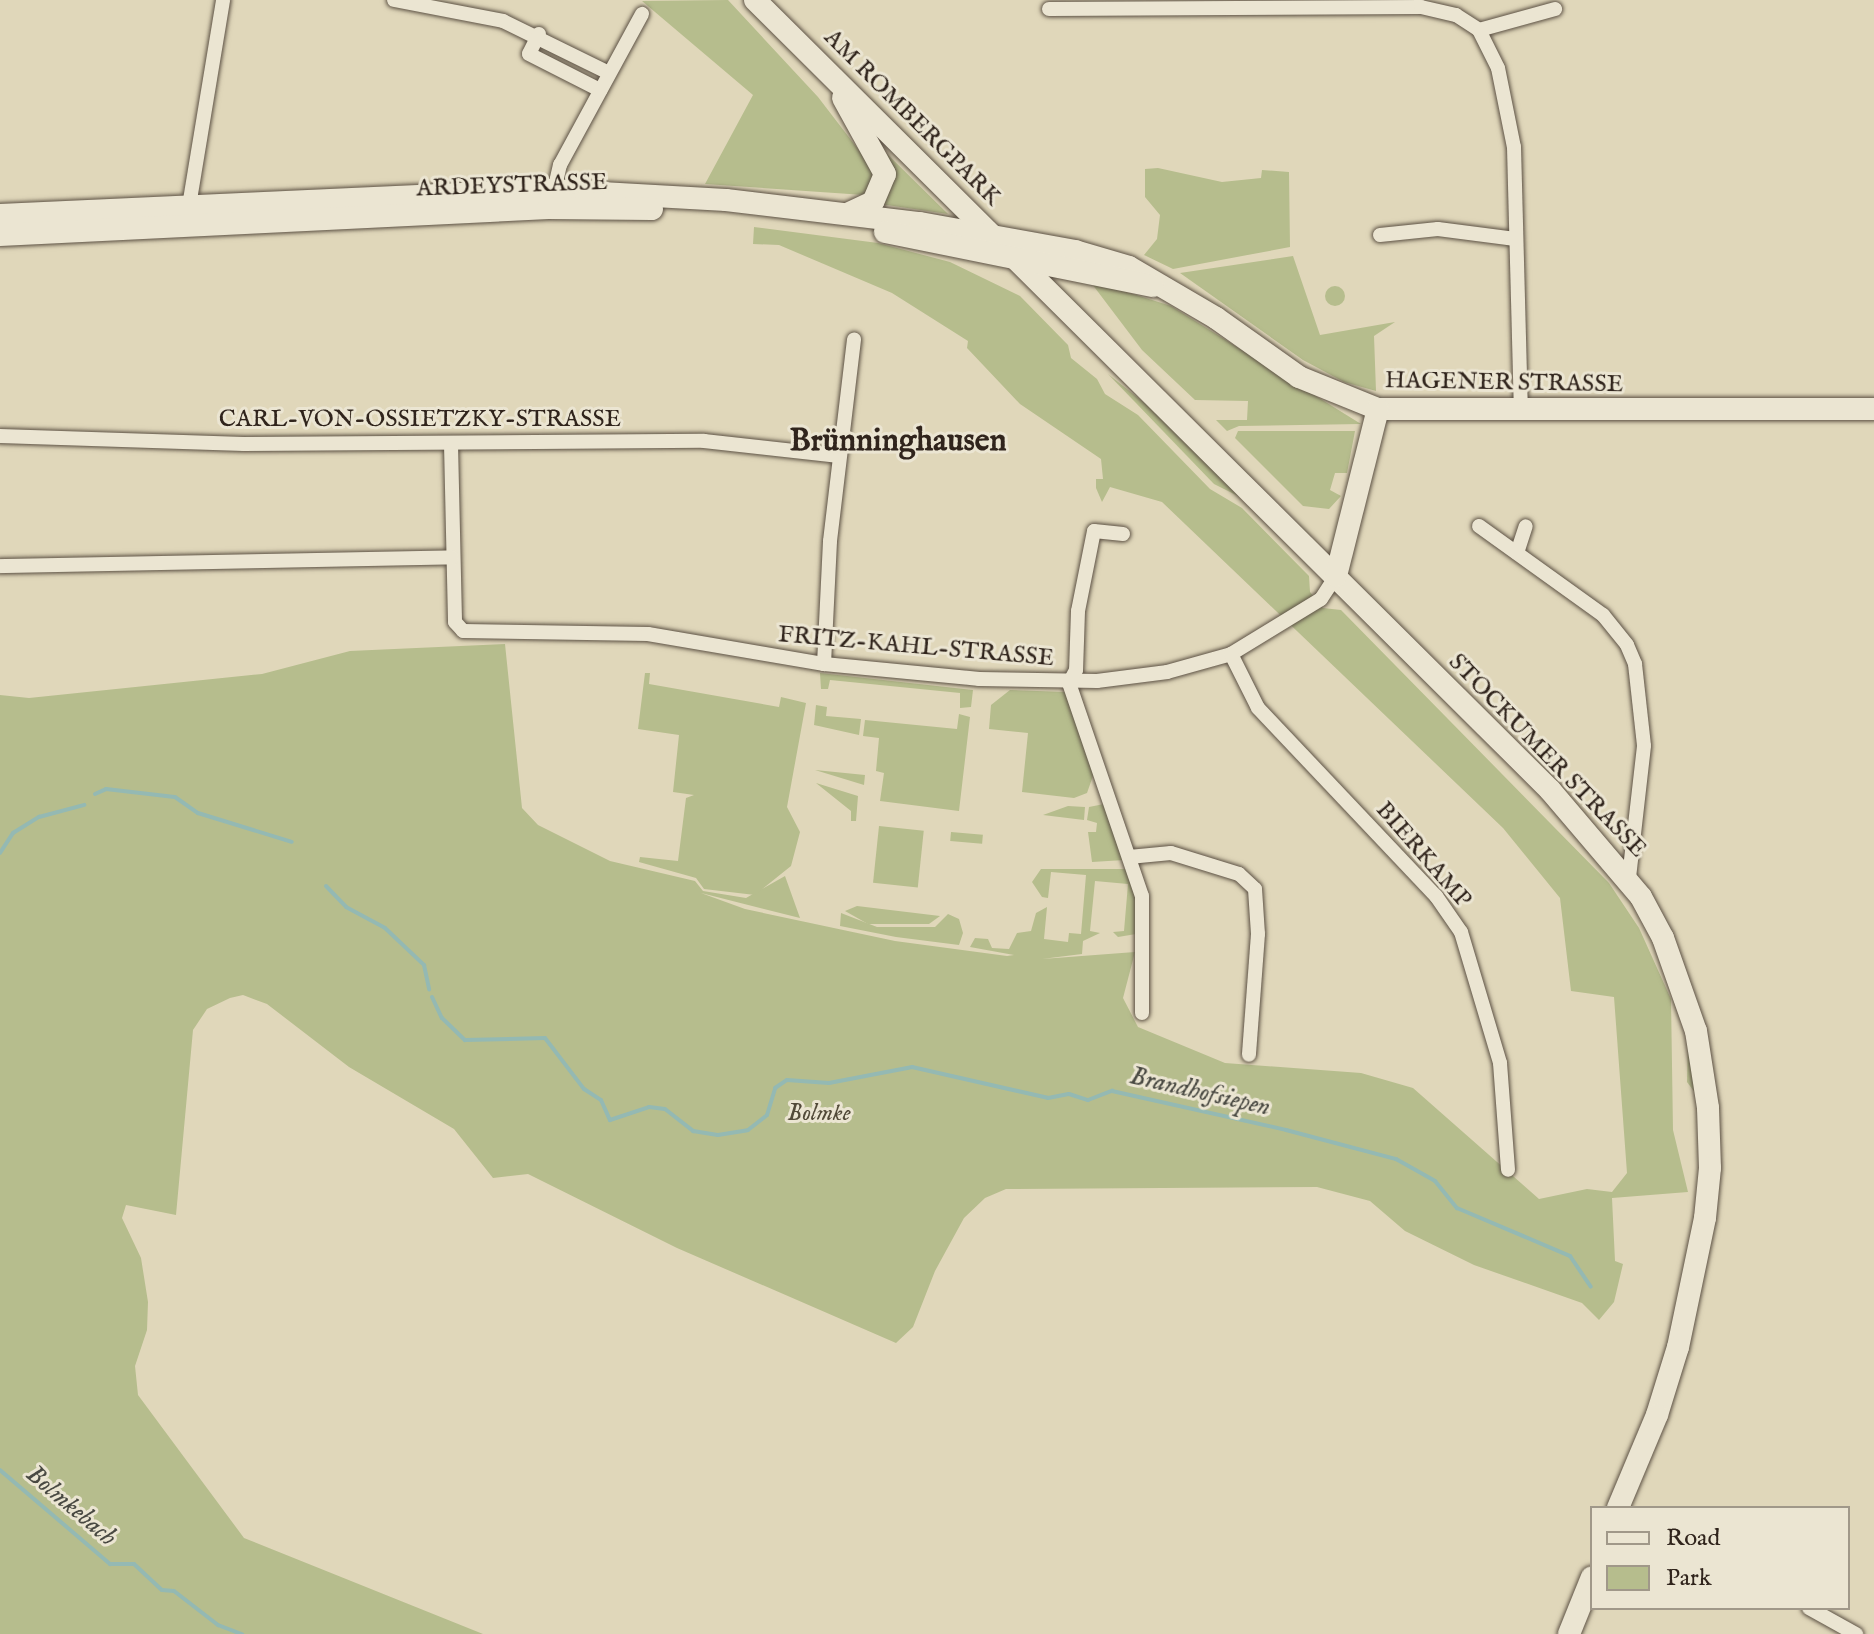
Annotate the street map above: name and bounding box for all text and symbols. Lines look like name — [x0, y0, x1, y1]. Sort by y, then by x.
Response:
street label: AM ROMBERGPARK — [818, 24, 1006, 212]
street label: ARDEYSTRASSE — [416, 168, 608, 204]
street label: HAGENER STRASSE — [1385, 367, 1623, 399]
street label: CARL-VON-OSSIETZKY-STRASSE — [219, 406, 621, 434]
district label: Brünninghausen — [789, 423, 1007, 461]
street label: FRITZ-KAHL-STRASSE — [777, 621, 1055, 673]
street label: STOCKUMER STRASSE — [1442, 648, 1652, 864]
street label: BIERKAMP — [1369, 796, 1477, 914]
water label: Brandhofsiepen — [1127, 1061, 1273, 1123]
park label: Bolmke — [787, 1100, 851, 1128]
water label: Bolmkebach — [19, 1459, 123, 1553]
legend — [1590, 1506, 1850, 1610]
text: Road — [1666, 1523, 1720, 1554]
text: Park — [1666, 1563, 1712, 1594]

